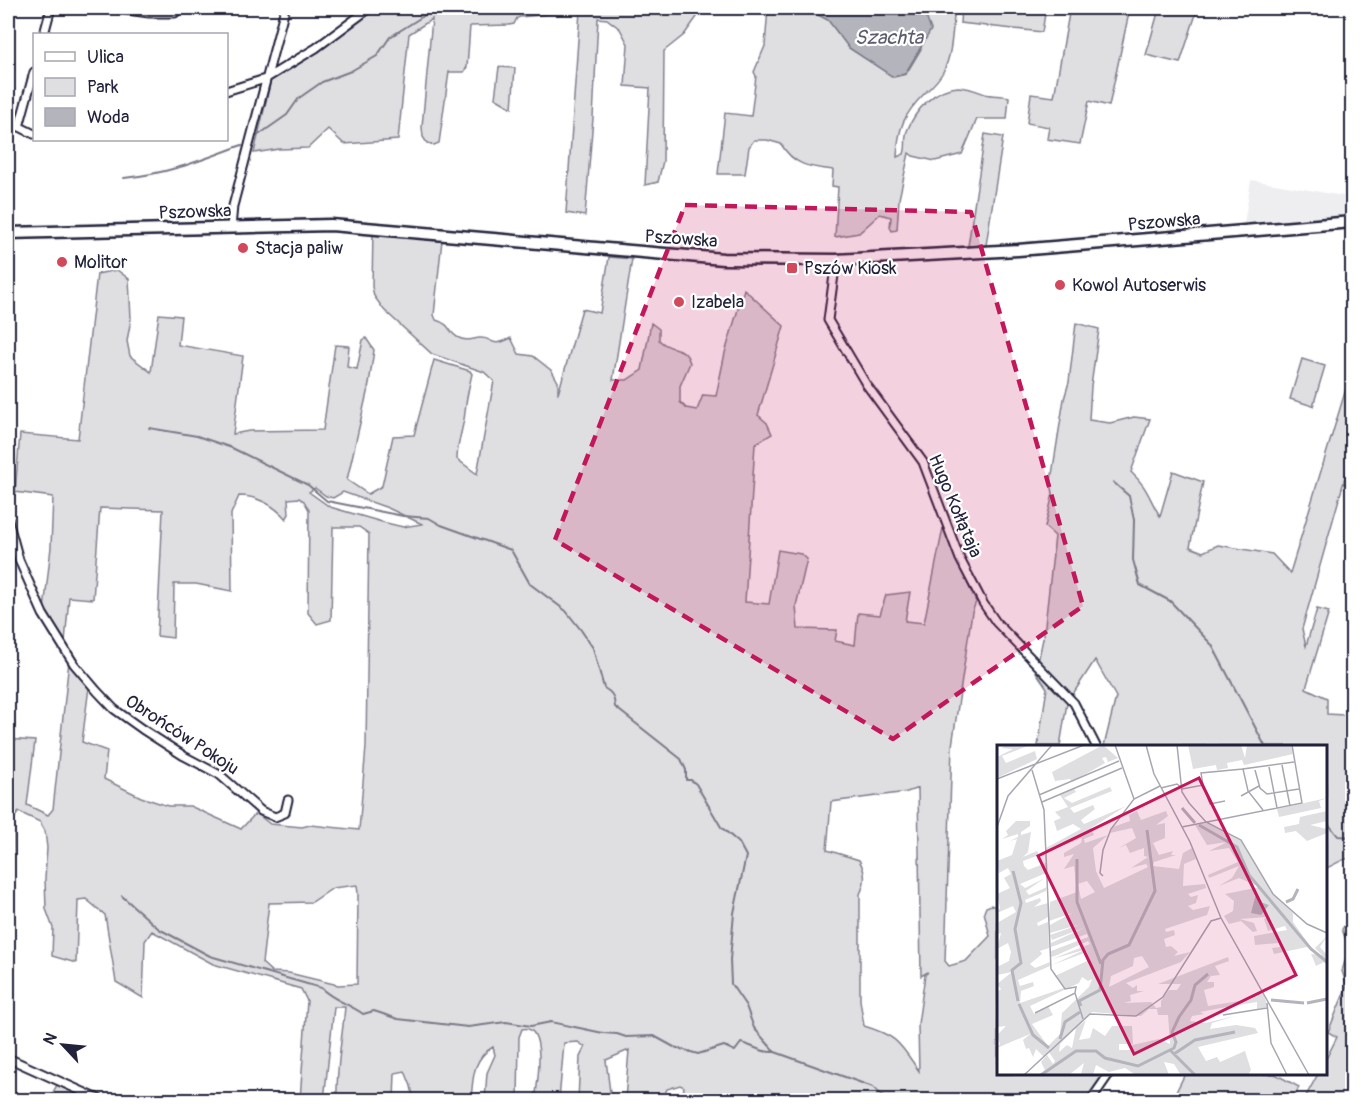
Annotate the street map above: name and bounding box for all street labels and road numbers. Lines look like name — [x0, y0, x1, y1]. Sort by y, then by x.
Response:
street label: Pszowska — [158, 199, 232, 225]
street label: Pszowska — [1127, 207, 1201, 237]
street label: Pszowska — [644, 225, 718, 253]
street label: Hugo Kołłątaja — [923, 451, 987, 561]
street label: Obrońców Pokoju — [121, 690, 243, 780]

